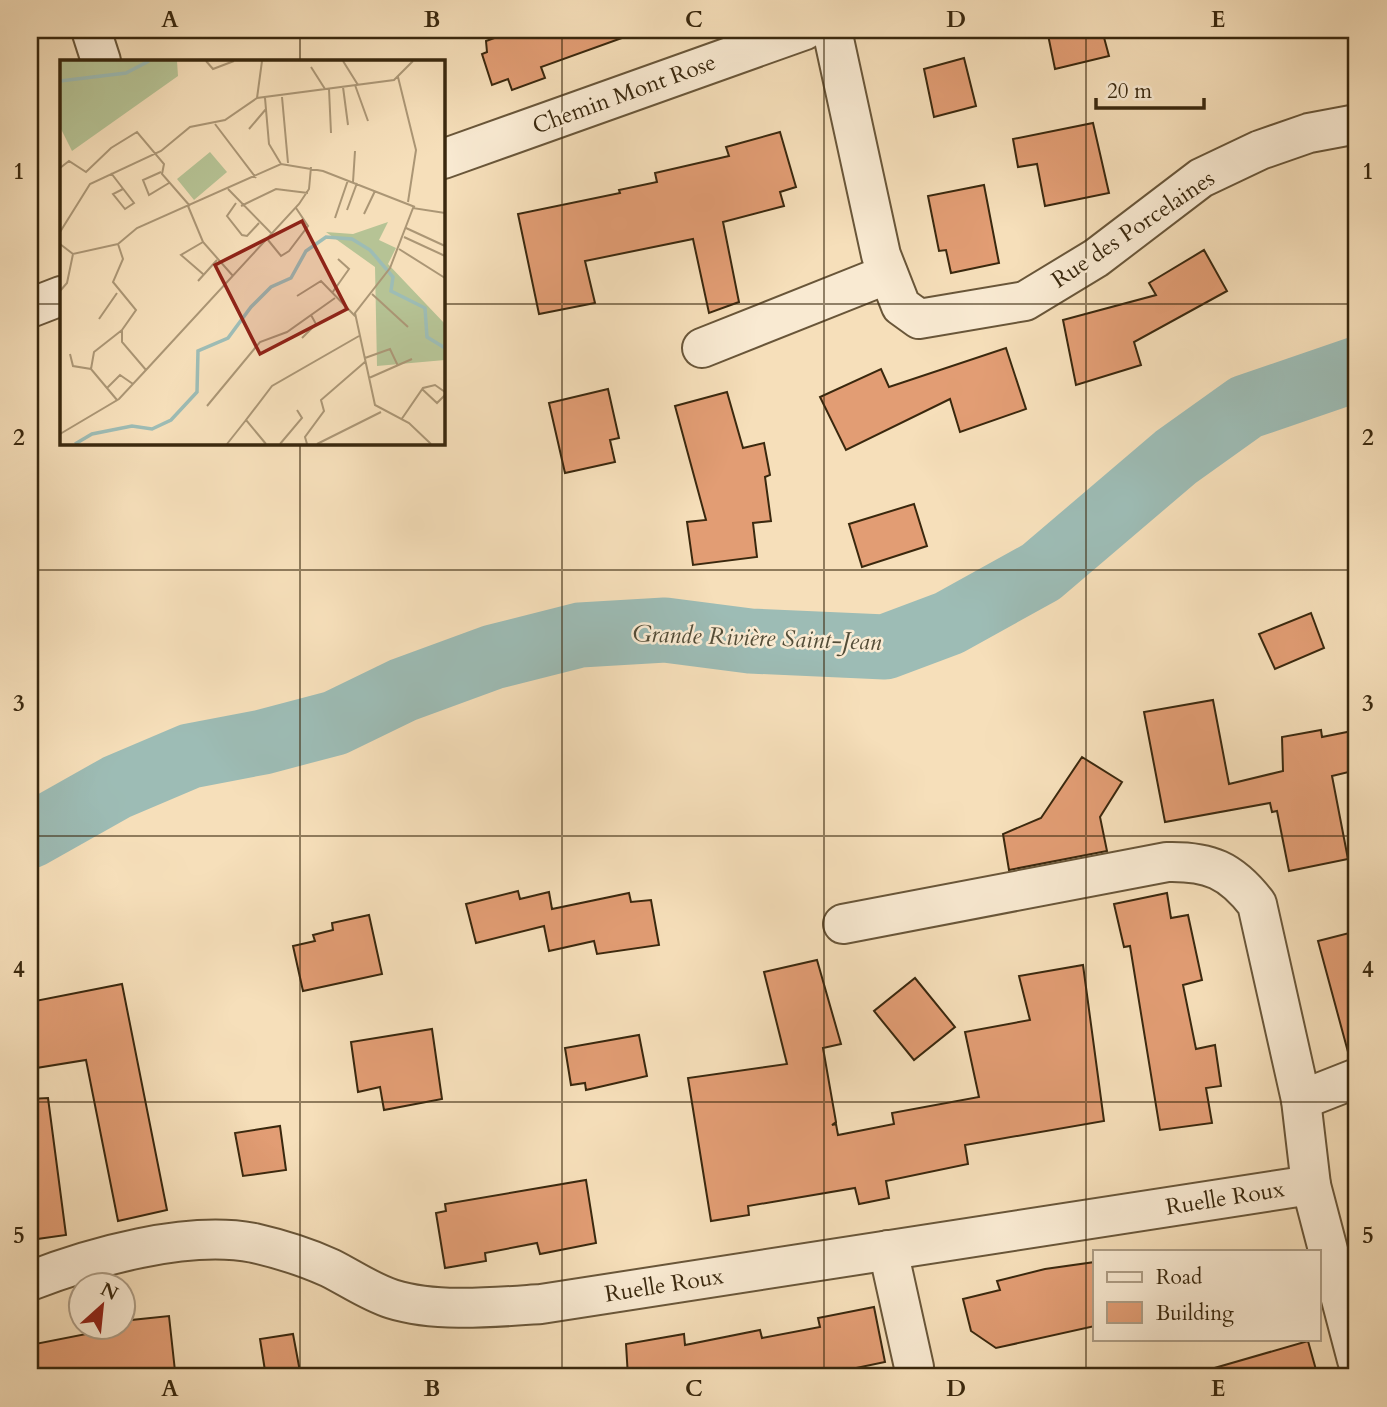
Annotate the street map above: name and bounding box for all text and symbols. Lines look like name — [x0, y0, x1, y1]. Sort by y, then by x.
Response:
text: A — [161, 4, 179, 35]
text: B — [424, 4, 440, 35]
text: C — [685, 4, 703, 35]
text: D — [946, 4, 966, 35]
text: E — [1211, 4, 1225, 35]
street label: Chemin Mont Rose — [528, 46, 720, 142]
inset map — [60, 60, 444, 444]
scale bar — [1096, 66, 1205, 110]
text: 20 m — [1107, 77, 1152, 106]
text: 1 — [13, 156, 25, 187]
text: 1 — [1362, 156, 1374, 187]
street label: Rue des Porcelaines — [1045, 163, 1221, 295]
text: 2 — [13, 422, 25, 453]
text: 2 — [1362, 422, 1374, 453]
water label: Grande Rivière Saint-Jean — [632, 617, 882, 659]
text: 3 — [13, 688, 25, 719]
text: 3 — [1362, 688, 1374, 719]
text: 4 — [13, 954, 25, 985]
text: 4 — [1362, 954, 1374, 985]
street label: Ruelle Roux — [1163, 1173, 1287, 1223]
text: 5 — [13, 1220, 25, 1251]
text: 5 — [1362, 1220, 1374, 1251]
legend — [1093, 1250, 1320, 1340]
street label: Ruelle Roux — [602, 1260, 726, 1310]
text: Road — [1156, 1263, 1202, 1292]
north arrow — [66, 1270, 136, 1340]
text: N — [96, 1276, 123, 1307]
text: Building — [1156, 1299, 1234, 1328]
text: A — [161, 1373, 179, 1404]
text: B — [424, 1373, 440, 1404]
text: C — [685, 1373, 703, 1404]
text: D — [946, 1373, 966, 1404]
text: E — [1211, 1373, 1225, 1404]

